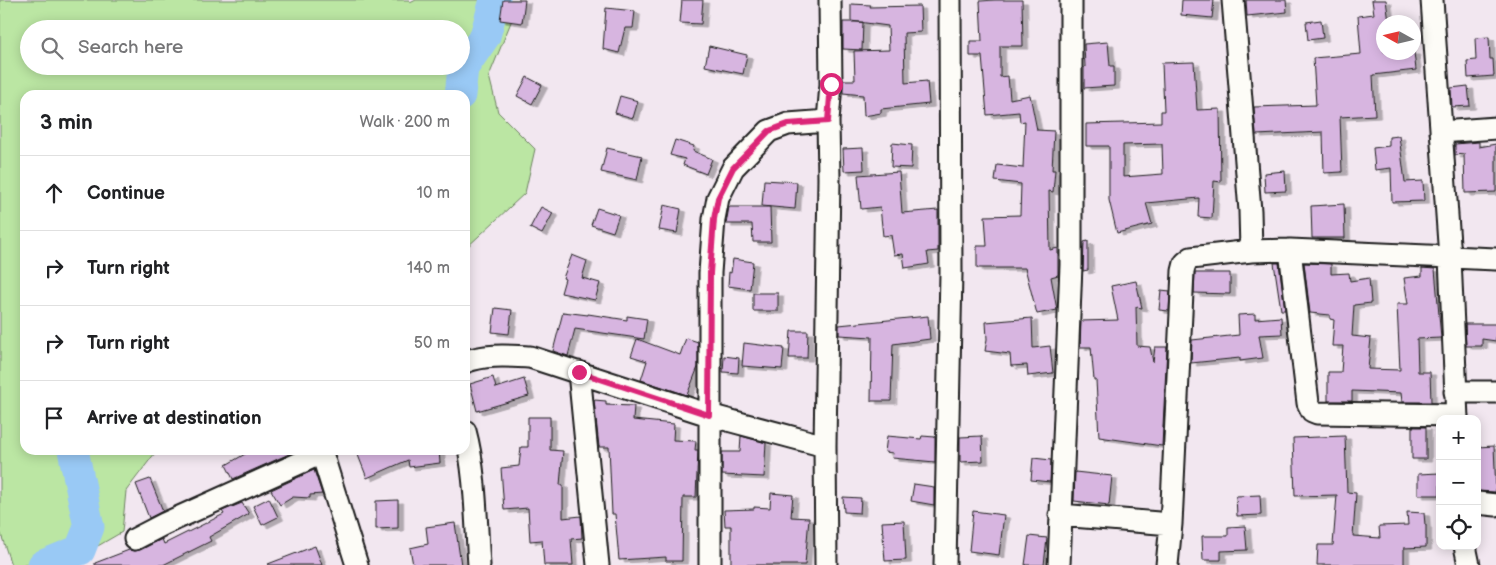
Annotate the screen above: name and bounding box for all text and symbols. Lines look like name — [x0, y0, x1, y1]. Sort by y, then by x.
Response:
north arrow — [1376, 15, 1421, 60]
search box — [20, 20, 470, 75]
icon: search — [38, 34, 66, 62]
text: Search here — [78, 36, 183, 59]
route start — [820, 73, 843, 96]
text: 3 min — [40, 110, 93, 135]
text: Walk · 200 m — [360, 113, 450, 132]
icon: ahead — [40, 179, 68, 207]
text: Continue — [87, 182, 165, 205]
text: 10 m — [417, 184, 450, 203]
icon: right — [40, 254, 68, 282]
text: Turn right — [87, 257, 170, 280]
text: 140 m — [407, 259, 450, 278]
icon: right — [40, 329, 68, 357]
text: Turn right — [87, 332, 170, 355]
text: 50 m — [414, 334, 450, 353]
route end — [568, 361, 591, 384]
icon: arrive — [40, 404, 68, 432]
text: Arrive at destination — [87, 407, 262, 430]
map controls — [1436, 415, 1481, 550]
button: + — [1436, 415, 1481, 460]
button: − — [1436, 460, 1481, 505]
button: locate — [1436, 505, 1481, 550]

